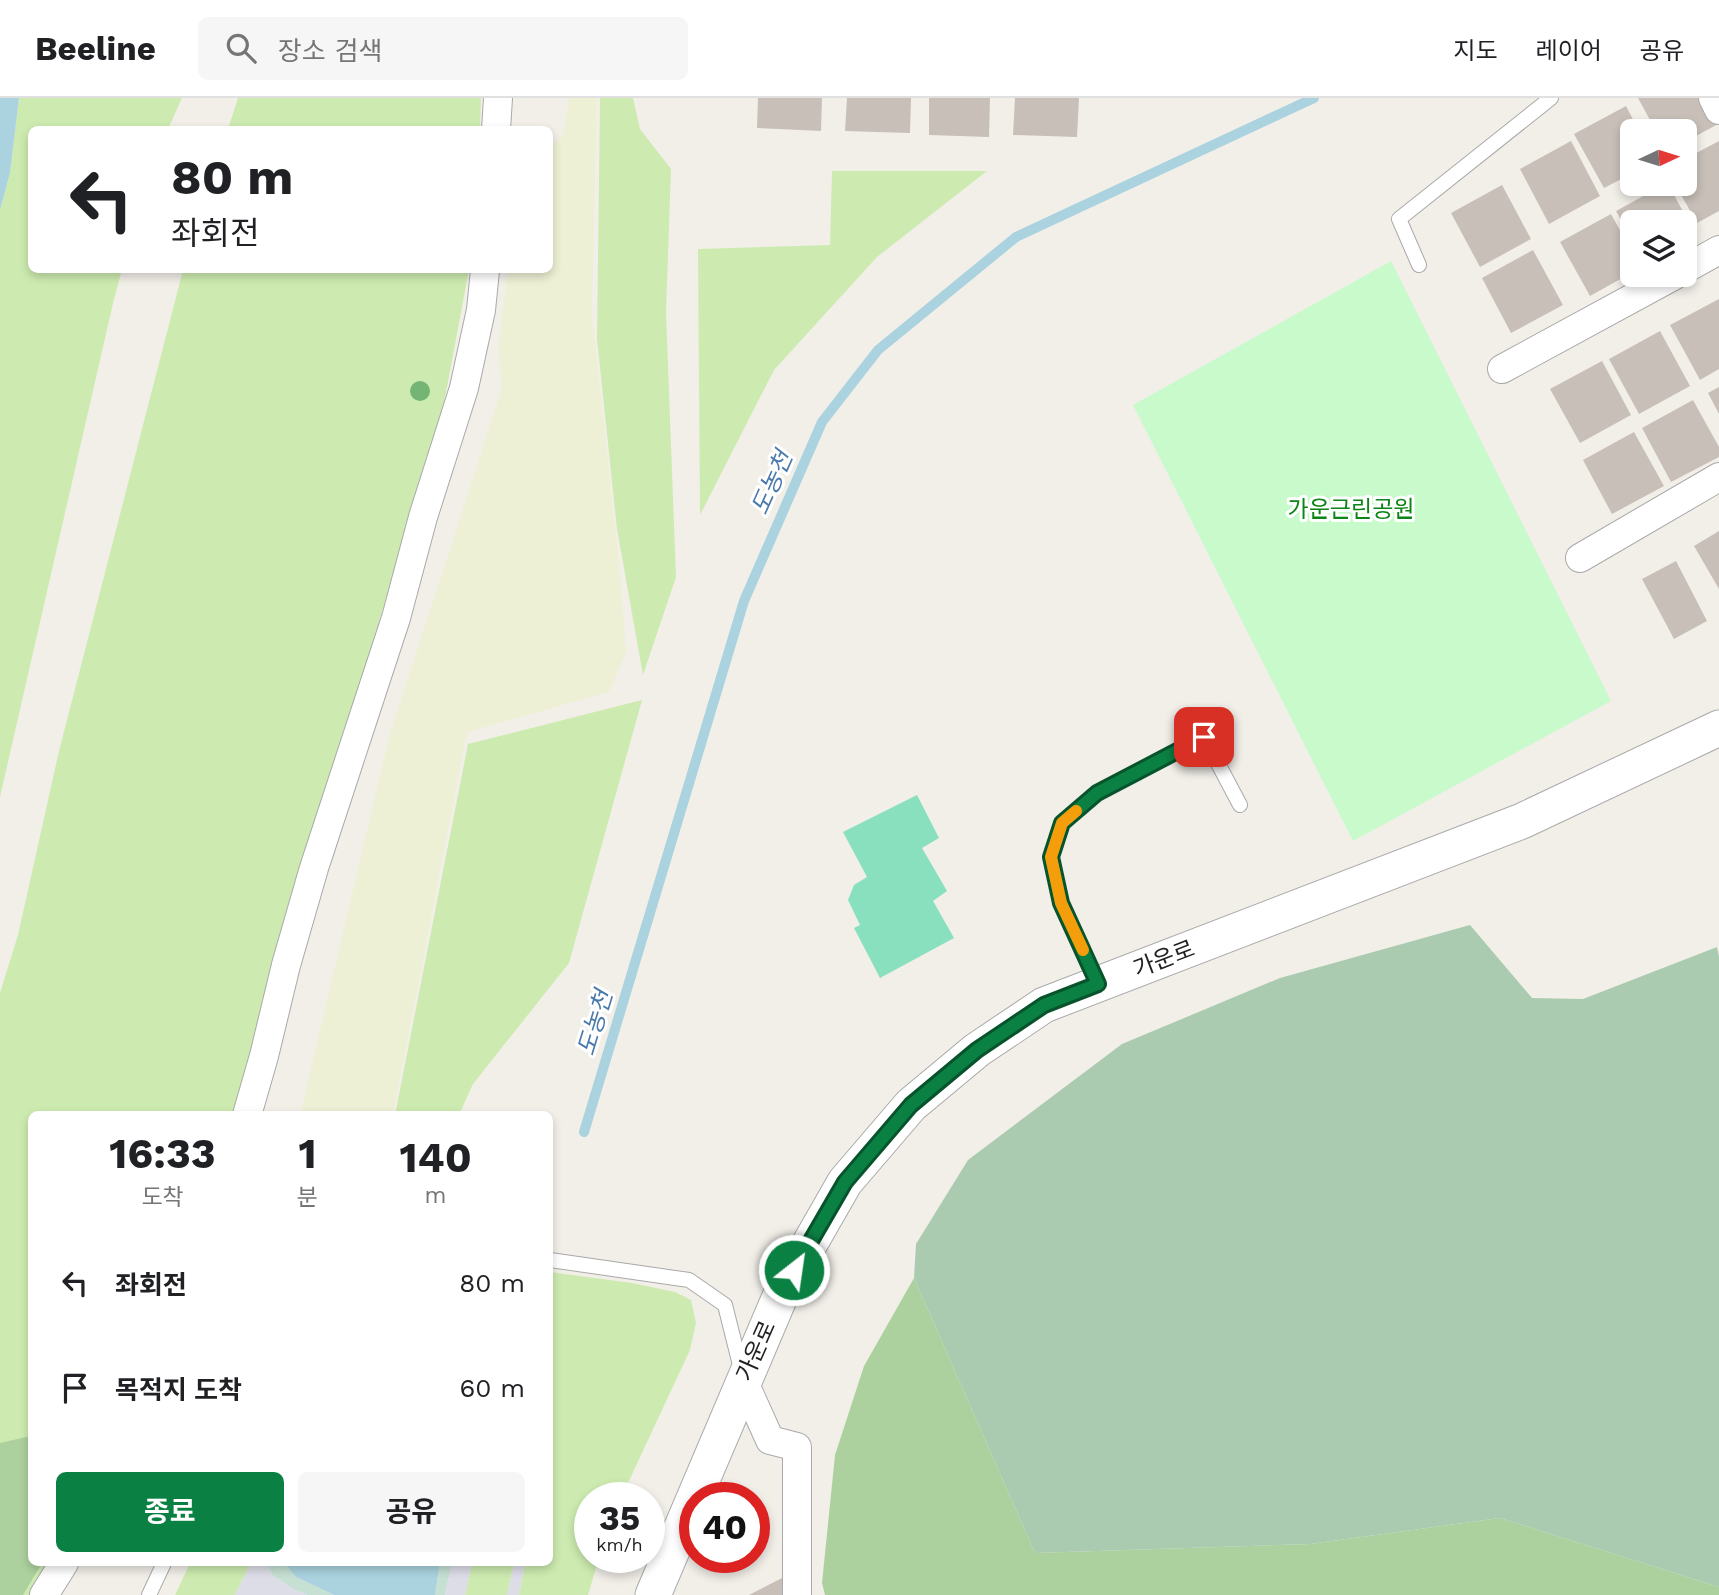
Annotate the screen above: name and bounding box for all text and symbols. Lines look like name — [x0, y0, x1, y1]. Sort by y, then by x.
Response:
search box — [198, 17, 688, 80]
text: Beeline — [35, 29, 156, 68]
icon: search — [222, 29, 260, 67]
text: 장소 검색 — [278, 36, 382, 66]
text: 지도 — [1453, 37, 1498, 65]
text: 레이어 — [1536, 37, 1602, 65]
text: 공유 — [1640, 37, 1684, 65]
north arrow — [1620, 119, 1698, 196]
map controls — [1620, 119, 1697, 287]
text: 80 m — [171, 148, 293, 206]
icon: left — [56, 154, 147, 245]
button: layers — [1620, 210, 1697, 287]
text: 좌회전 — [171, 214, 259, 252]
water label: 도농천 — [746, 444, 799, 519]
park label: 가운근린공원 — [1288, 496, 1414, 523]
pin — [1174, 707, 1234, 767]
icon: arrive — [1185, 718, 1223, 756]
street label: 가운로 — [1130, 935, 1198, 983]
water label: 도농천 — [572, 984, 619, 1059]
text: 16:33 — [109, 1129, 216, 1178]
text: 1 — [299, 1129, 317, 1178]
text: 140 — [399, 1133, 472, 1182]
text: m — [425, 1182, 447, 1209]
text: 도착 — [141, 1184, 184, 1211]
text: 분 — [297, 1184, 318, 1211]
position arrow — [757, 1233, 831, 1307]
icon: left — [56, 1264, 94, 1302]
text: 80 m — [459, 1268, 525, 1298]
text: 좌회전 — [115, 1270, 187, 1300]
street label: 가운로 — [731, 1317, 781, 1385]
icon: arrive — [56, 1369, 94, 1407]
text: 60 m — [459, 1373, 525, 1403]
text: 목적지 도착 — [115, 1375, 242, 1405]
button: 종료 — [56, 1472, 284, 1552]
button: 공유 — [298, 1472, 525, 1552]
speed limit sign: 40 — [679, 1482, 770, 1573]
text: 35 — [599, 1497, 640, 1539]
text: km/h — [596, 1534, 643, 1555]

